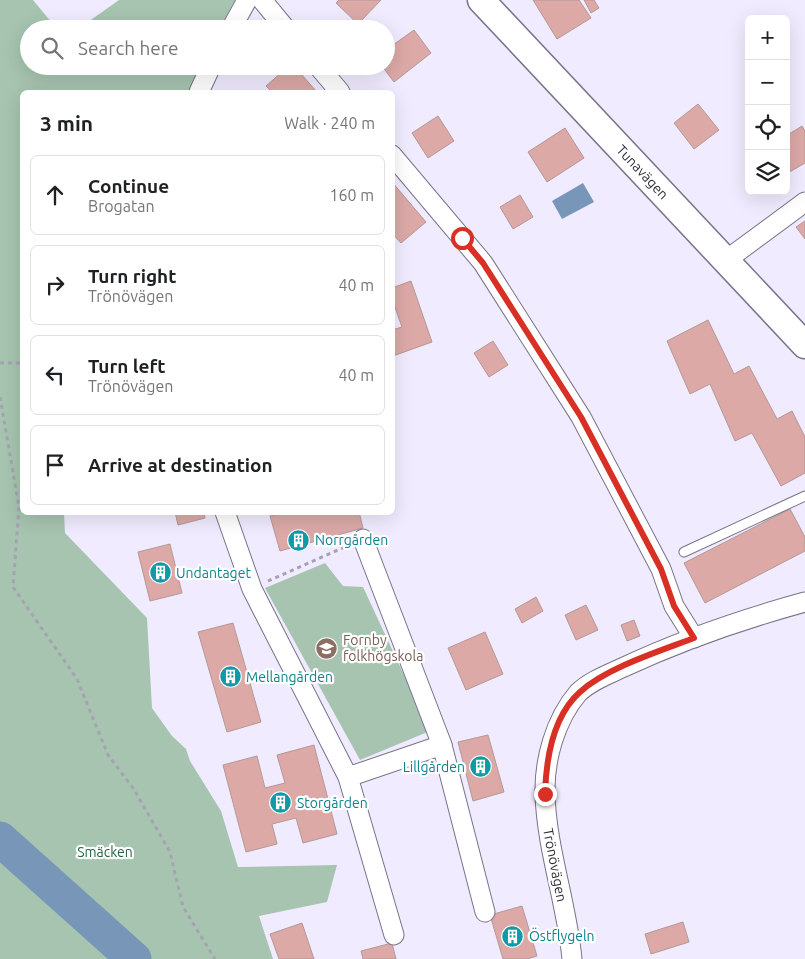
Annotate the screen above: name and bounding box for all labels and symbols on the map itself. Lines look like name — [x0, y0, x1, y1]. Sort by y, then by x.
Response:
street label: Tunavägen — [613, 142, 672, 202]
route start — [451, 227, 474, 250]
building icon: Norrgården — [287, 528, 311, 552]
place label: Norrgården — [315, 532, 388, 548]
building icon: Undantaget — [148, 561, 172, 585]
place label: Undantaget — [176, 565, 251, 581]
place label: Fornby folkhögskola — [343, 632, 423, 664]
school or university icon: Fornby folkhögskola — [315, 636, 339, 660]
building icon: Mellangården — [218, 665, 242, 689]
place label: Mellangården — [246, 669, 333, 685]
building icon: Lillgården — [469, 755, 493, 779]
place label: Lillgården — [403, 759, 465, 775]
route end — [534, 783, 557, 806]
building icon: Storgården — [269, 791, 293, 815]
place label: Storgården — [297, 795, 368, 811]
street label: Trönövägen — [540, 827, 570, 903]
park label: Smäcken — [77, 844, 133, 860]
building icon: Östflygeln — [501, 924, 525, 948]
place label: Östflygeln — [529, 927, 595, 944]

